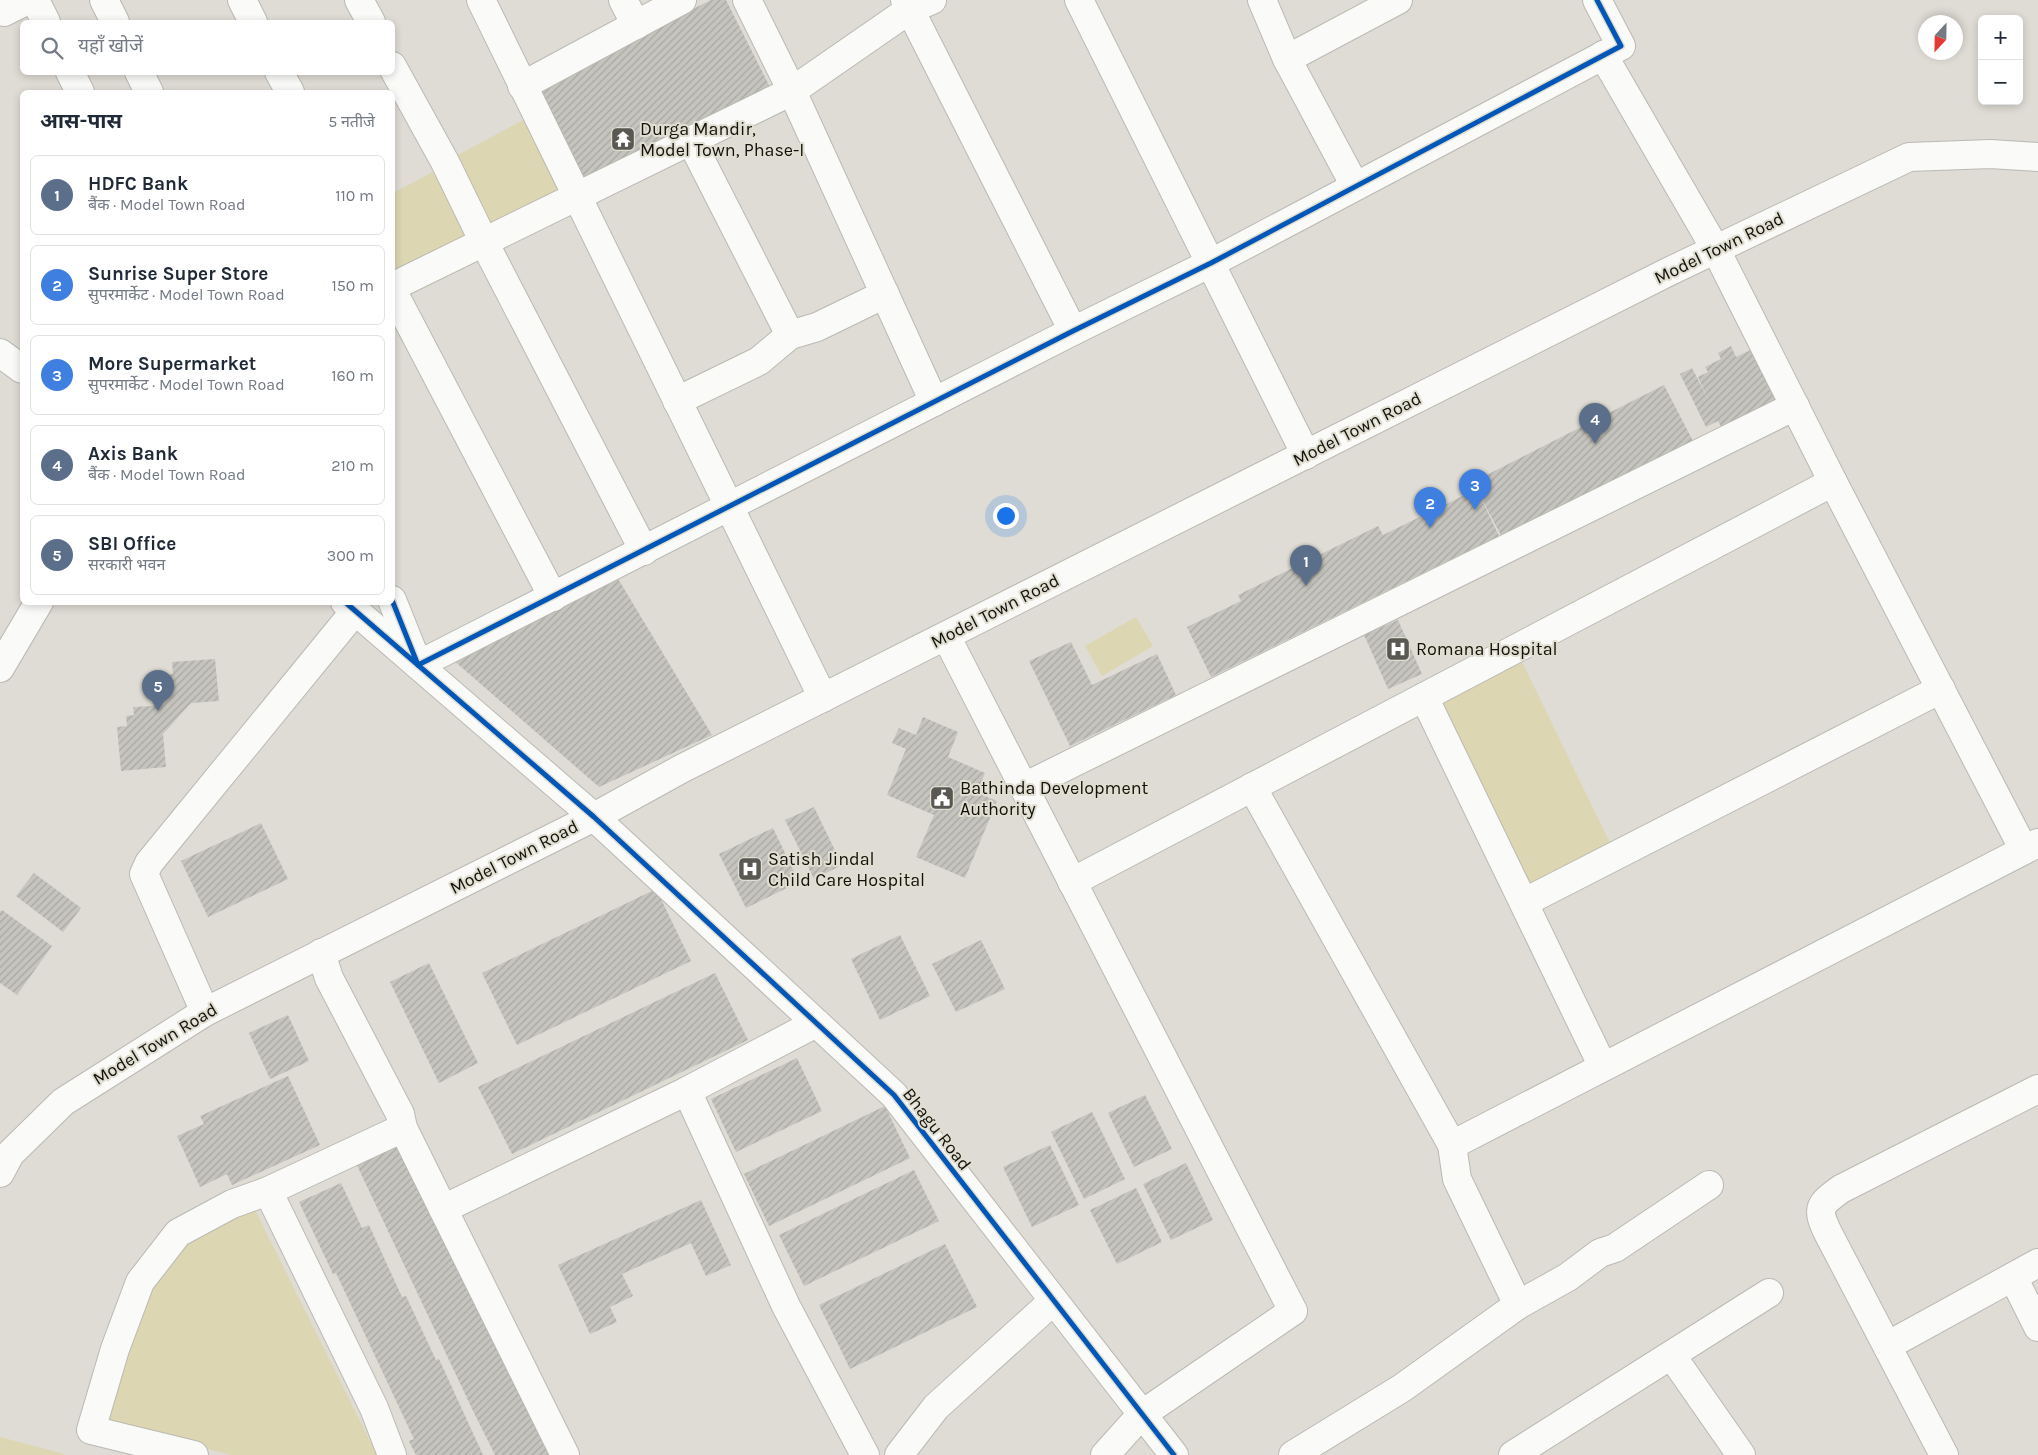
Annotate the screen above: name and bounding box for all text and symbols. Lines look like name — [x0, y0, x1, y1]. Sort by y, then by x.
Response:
north arrow — [1918, 15, 1963, 60]
map controls — [1978, 15, 2023, 105]
button: + — [1978, 15, 2023, 60]
search box — [20, 20, 395, 75]
icon: search — [38, 34, 66, 62]
text: यहाँ खोजें — [78, 35, 143, 57]
button: − — [1978, 60, 2023, 105]
text: आस-पास — [40, 109, 122, 133]
text: 5 नतीजे — [328, 112, 375, 131]
place label: Durga Mandir, Model Town, Phase-I — [640, 118, 804, 161]
temple icon: Durga Mandir, Model Town, Phase-I — [610, 126, 636, 152]
text: HDFC Bank — [88, 173, 188, 195]
text: 1 — [54, 186, 60, 205]
text: 110 m — [335, 186, 374, 205]
text: बैंक · Model Town Road — [88, 195, 246, 214]
street label: Model Town Road — [1651, 207, 1787, 289]
text: Sunrise Super Store — [88, 263, 268, 285]
text: 2 — [52, 276, 62, 295]
text: 150 m — [331, 276, 374, 295]
text: सुपरमार्केट · Model Town Road — [88, 285, 285, 304]
text: More Supermarket — [88, 353, 256, 375]
text: 3 — [52, 366, 62, 385]
text: 160 m — [331, 366, 374, 385]
text: सुपरमार्केट · Model Town Road — [88, 375, 285, 394]
street label: Model Town Road — [1289, 387, 1425, 471]
pin: 4 — [1579, 403, 1611, 444]
text: Axis Bank — [88, 443, 178, 465]
text: 4 — [52, 456, 62, 475]
text: 210 m — [331, 456, 374, 475]
text: बैंक · Model Town Road — [88, 465, 246, 484]
pin: 3 — [1459, 469, 1491, 510]
pin: 2 — [1414, 487, 1446, 528]
your location — [993, 503, 1019, 529]
text: SBI Office — [88, 533, 176, 555]
pin: 1 — [1290, 545, 1322, 586]
text: 5 — [52, 546, 62, 565]
text: 300 m — [327, 546, 374, 565]
text: सरकारी भवन — [88, 555, 165, 574]
street label: Model Town Road — [927, 569, 1063, 653]
hospital icon: Romana Hospital — [1385, 636, 1411, 662]
place label: Romana Hospital — [1416, 638, 1558, 660]
pin: 5 — [142, 670, 174, 711]
place label: Bathinda Development Authority — [960, 777, 1149, 820]
public building icon: Bathinda Development Authority — [929, 785, 955, 811]
street label: Model Town Road — [446, 815, 582, 899]
place label: Satish Jindal Child Care Hospital — [768, 848, 925, 891]
hospital icon: Satish Jindal Child Care Hospital — [737, 856, 763, 882]
street label: Model Town Road — [89, 998, 221, 1090]
street label: Bhagu Road — [898, 1083, 976, 1175]

